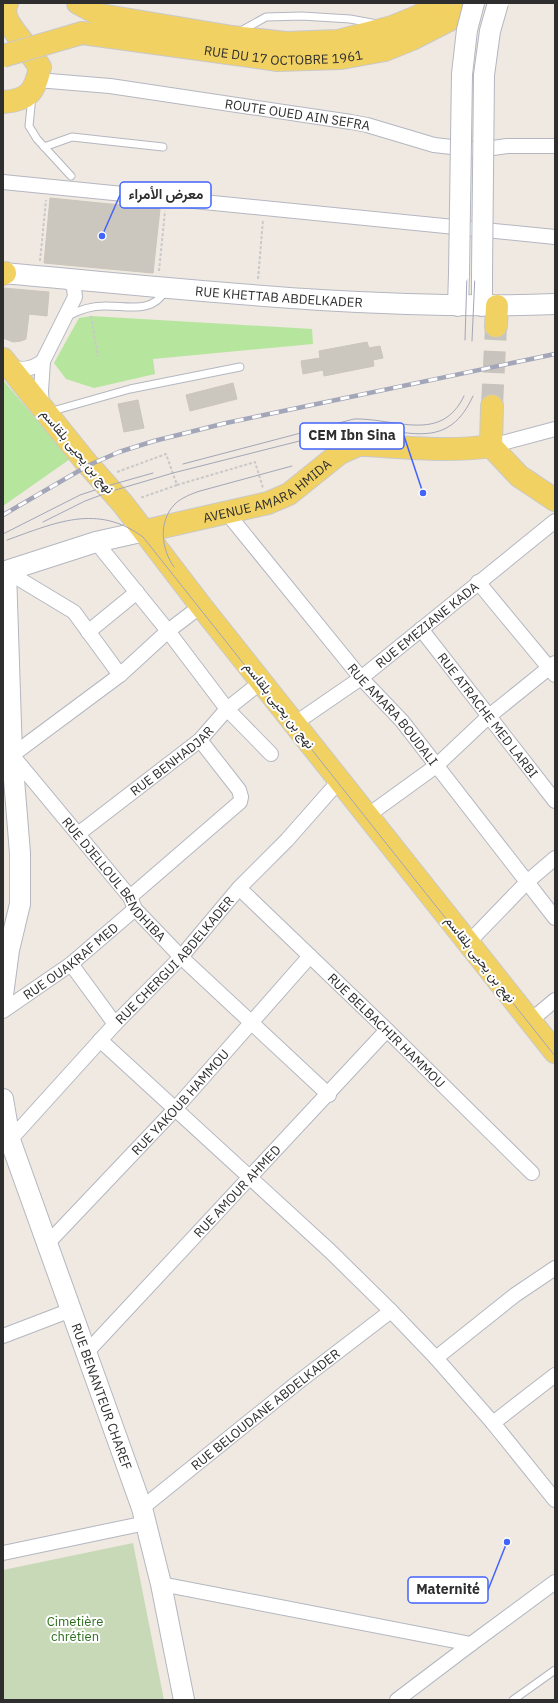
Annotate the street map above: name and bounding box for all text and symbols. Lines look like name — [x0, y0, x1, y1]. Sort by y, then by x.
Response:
street label: RUE DU 17 OCTOBRE 1961 — [203, 42, 364, 69]
street label: ROUTE OUED AIN SEFRA — [224, 95, 372, 135]
callout: معرض الأمراء — [120, 182, 211, 208]
text: معرض الأمراء — [129, 185, 204, 203]
street label: RUE KHETTAB ABDELKADER — [194, 282, 363, 311]
street label: نهج بن يحيى بلقاسم — [36, 405, 118, 498]
callout: CEM Ibn Sina — [300, 423, 404, 449]
text: CEM Ibn Sina — [308, 426, 396, 444]
street label: AVENUE AMARA HMIDA — [201, 455, 335, 527]
street label: RUE EMEZIANE KADA — [372, 578, 483, 672]
street label: RUE ATRACHE MED LARBI — [434, 649, 542, 781]
street label: نهج بن يحيى بلقاسم — [240, 658, 319, 753]
street label: RUE AMARA BOUDALI — [344, 660, 441, 769]
street label: RUE BENHADJAR — [127, 723, 217, 800]
street label: RUE DJELLOUL BENDHIBA — [58, 814, 170, 946]
street label: RUE CHERGUI ABDELKADER — [112, 893, 238, 1028]
street label: نهج بن يحيى بلقاسم — [441, 912, 520, 1007]
street label: RUE OUAKRAF MED — [20, 919, 122, 1004]
street label: RUE BELBACHIR HAMMOU — [324, 970, 449, 1092]
street label: RUE YAKOUB HAMMOU — [128, 1046, 233, 1159]
street label: RUE AMOUR AHMED — [190, 1142, 285, 1241]
street label: RUE BENANTEUR CHAREF — [67, 1321, 136, 1472]
street label: RUE BELOUDANE ABDELKADER — [188, 1345, 344, 1474]
callout: Maternité — [408, 1577, 488, 1603]
text: Maternité — [416, 1580, 480, 1598]
park label: Cimetière chrétien — [47, 1613, 103, 1645]

